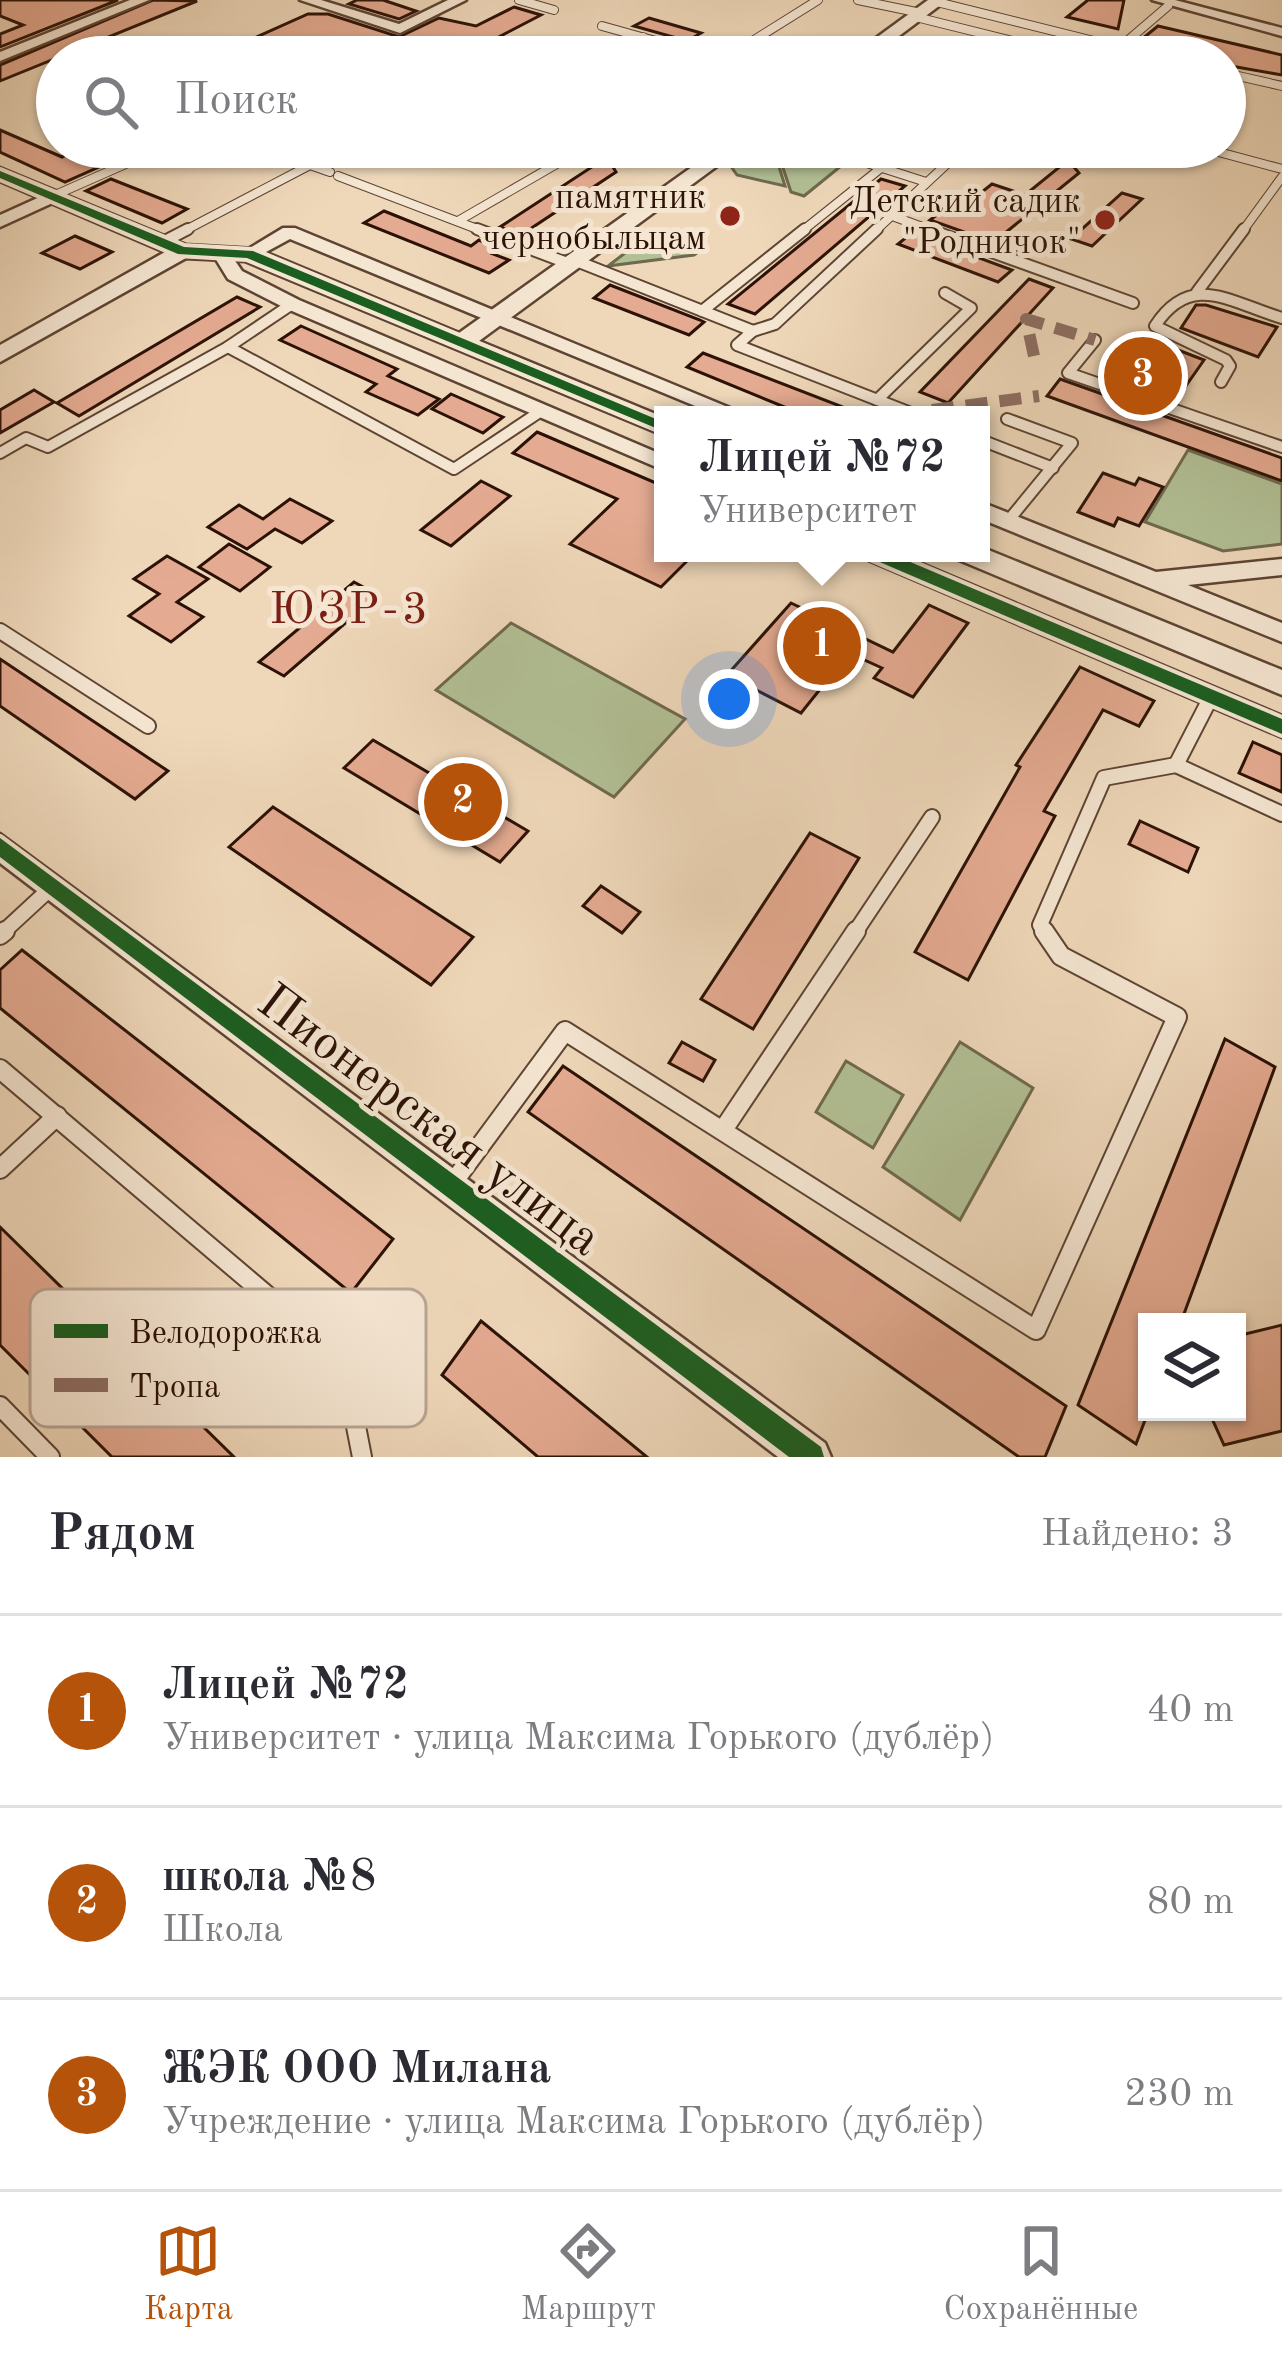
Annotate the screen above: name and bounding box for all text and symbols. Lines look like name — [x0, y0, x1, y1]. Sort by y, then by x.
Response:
search box — [36, 36, 1246, 168]
icon: search — [78, 69, 144, 135]
text: Поиск — [174, 79, 298, 124]
place label: памятник чернобыльцам — [482, 181, 706, 258]
place label: Детский садик "Родничок" — [850, 185, 1081, 262]
marker: памятник чернобыльцам — [717, 203, 743, 229]
marker: Детский садик "Родничок" — [1092, 207, 1118, 233]
pin: 3 — [1104, 331, 1182, 421]
popup — [654, 406, 990, 562]
text: Лицей №72 — [699, 437, 945, 482]
text: Университет — [699, 492, 917, 531]
district label: ЮЗР-3 — [269, 589, 431, 634]
pin: 1 — [783, 601, 861, 691]
your location — [699, 669, 759, 729]
pin: 2 — [424, 757, 502, 847]
street label: Пионерская улица — [247, 976, 609, 1267]
legend — [30, 1289, 426, 1427]
map controls — [1138, 1313, 1246, 1421]
button: layers — [1138, 1313, 1246, 1421]
text: Велодорожка — [129, 1318, 322, 1351]
text: Тропа — [129, 1372, 220, 1405]
text: Рядом — [48, 1510, 196, 1561]
text: Найдено: 3 — [1041, 1515, 1234, 1554]
text: Лицей №72 — [162, 1664, 409, 1709]
text: 1 — [76, 1691, 98, 1730]
text: 40 m — [1147, 1691, 1234, 1730]
text: Университет · улица Максима Горького (дублёр) — [162, 1719, 994, 1758]
text: школа №8 — [162, 1856, 376, 1901]
text: 2 — [76, 1883, 98, 1922]
text: 80 m — [1147, 1883, 1234, 1922]
text: Школа — [162, 1911, 283, 1950]
text: ЖЭК ООО Милана — [162, 2048, 551, 2093]
text: 3 — [76, 2075, 98, 2114]
text: 230 m — [1124, 2075, 1234, 2114]
text: Учреждение · улица Максима Горького (дублёр) — [162, 2103, 985, 2142]
tab: Карта — [144, 2218, 233, 2331]
tab: Маршрут — [521, 2218, 656, 2331]
tab: Сохранённые — [944, 2218, 1138, 2331]

